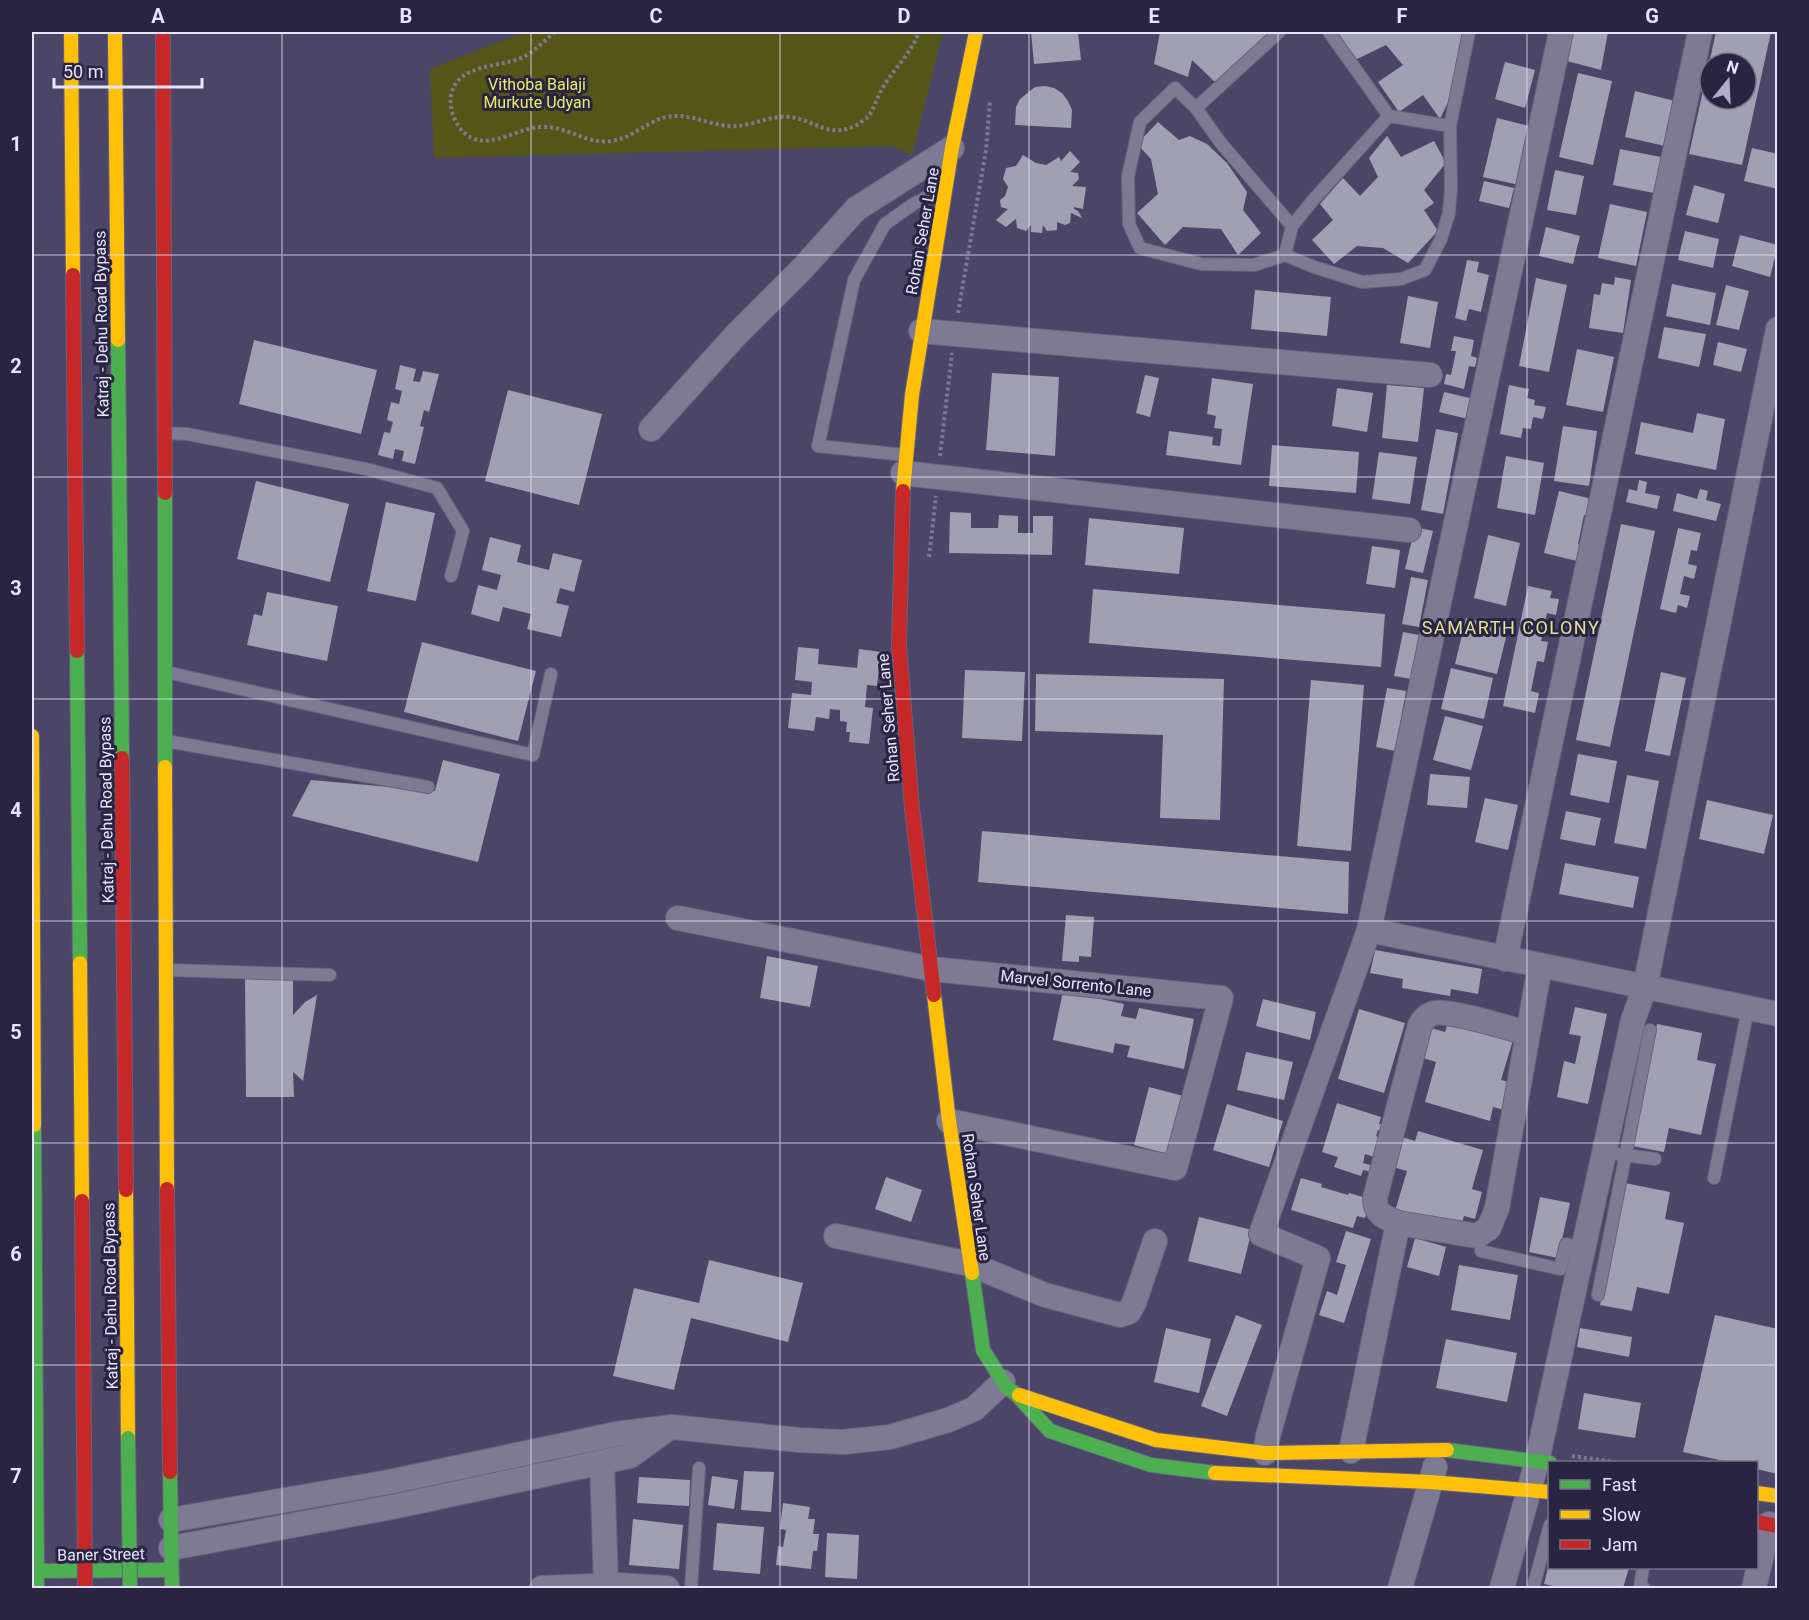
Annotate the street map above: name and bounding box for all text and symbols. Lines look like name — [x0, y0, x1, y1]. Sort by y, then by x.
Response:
text: A — [151, 4, 165, 28]
text: B — [400, 4, 412, 28]
text: C — [649, 4, 663, 28]
text: D — [898, 4, 911, 28]
text: E — [1148, 4, 1160, 28]
text: F — [1397, 4, 1408, 28]
text: G — [1645, 4, 1659, 28]
scale bar — [54, 51, 202, 89]
north arrow — [1698, 51, 1758, 111]
text: N — [1724, 56, 1741, 78]
text: 50 m — [63, 61, 103, 82]
park label: Vithoba Balaji Murkute Udyan — [483, 75, 591, 112]
text: 1 — [10, 132, 22, 156]
street label: Rohan Seher Lane — [902, 166, 943, 296]
street label: Katraj - Dehu Road Bypass — [90, 230, 113, 418]
text: 2 — [10, 354, 22, 378]
text: 3 — [10, 576, 22, 600]
district label: SAMARTH COLONY — [1422, 617, 1600, 638]
street label: Rohan Seher Lane — [873, 653, 904, 783]
street label: Katraj - Dehu Road Bypass — [95, 716, 118, 904]
text: 4 — [10, 798, 22, 822]
street label: Marvel Sorrento Lane — [1000, 966, 1152, 1001]
text: 5 — [10, 1020, 22, 1044]
street label: Rohan Seher Lane — [958, 1132, 995, 1262]
street label: Katraj - Dehu Road Bypass — [99, 1202, 122, 1390]
text: 6 — [10, 1242, 22, 1266]
legend — [1548, 1461, 1758, 1569]
text: 7 — [10, 1464, 22, 1488]
text: Fast — [1602, 1474, 1637, 1495]
text: Slow — [1602, 1504, 1641, 1525]
text: Jam — [1602, 1534, 1638, 1555]
street label: Baner Street — [57, 1544, 145, 1565]

